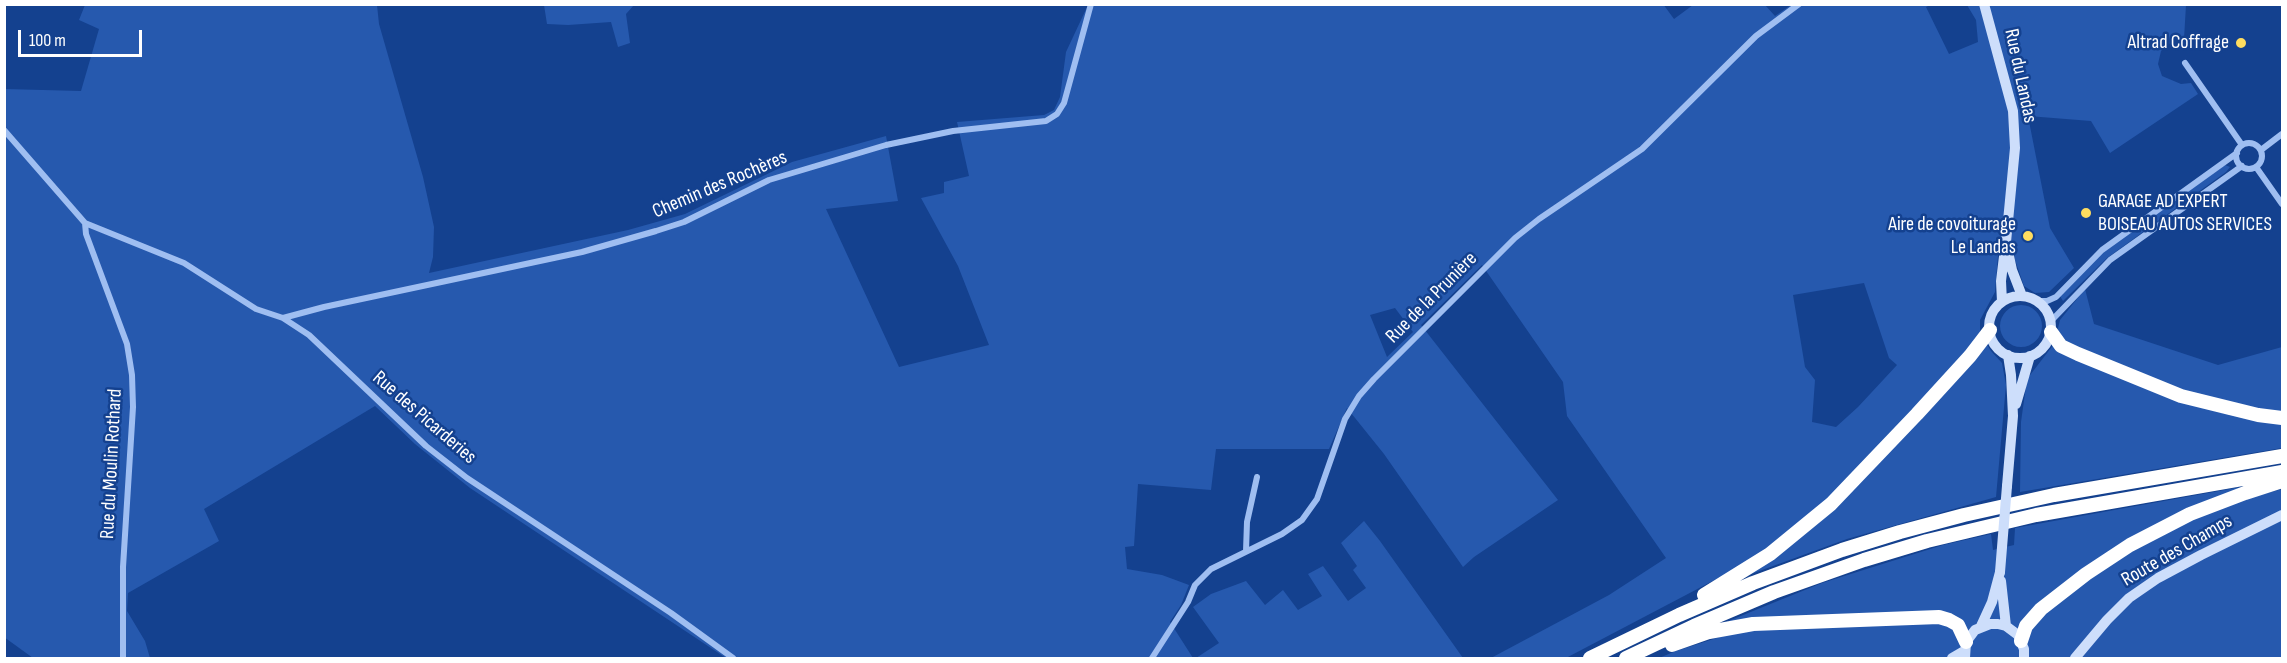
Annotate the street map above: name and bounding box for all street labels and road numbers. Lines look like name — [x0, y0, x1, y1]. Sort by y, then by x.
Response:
street label: Rue du Landas — [1998, 27, 2042, 125]
street label: Chemin des Rochères — [649, 146, 791, 224]
street label: Rue de la Prunière — [1381, 247, 1483, 349]
street label: Rue des Picarderies — [367, 366, 481, 470]
street label: Rue du Moulin Rothard — [96, 388, 128, 540]
street label: Route des Champs — [2117, 510, 2237, 592]

